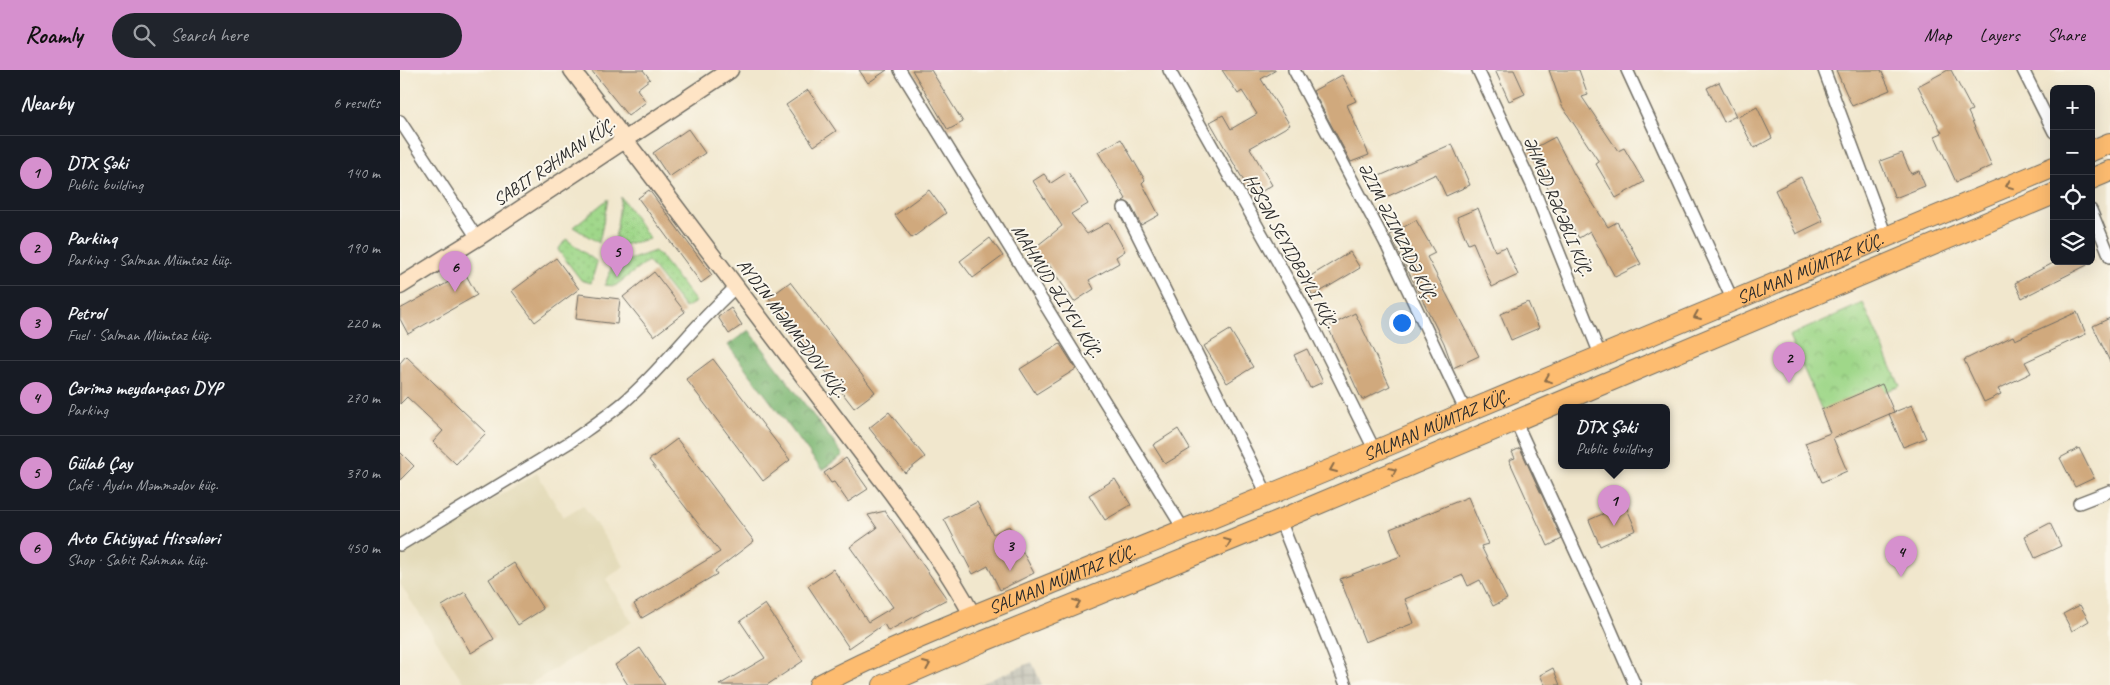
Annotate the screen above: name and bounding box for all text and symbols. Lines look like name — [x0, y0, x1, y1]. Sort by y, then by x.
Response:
search box — [112, 13, 462, 58]
text: Roamly — [25, 20, 82, 50]
icon: search — [130, 21, 158, 49]
text: Search here — [170, 23, 248, 47]
text: Map — [1924, 24, 1952, 46]
text: Layers — [1980, 24, 2019, 46]
text: Share — [2047, 24, 2085, 46]
map controls — [2050, 85, 2095, 265]
button: + — [2050, 85, 2095, 130]
text: Nearby — [20, 90, 73, 116]
text: 6 results — [333, 93, 380, 113]
street label: SABIT RƏHMAN KÜÇ. — [489, 113, 620, 212]
button: − — [2050, 130, 2095, 175]
street label: ƏHMƏD RƏCƏBLI KÜÇ. — [1518, 133, 1598, 280]
text: DTX Şəki — [67, 151, 128, 175]
street label: ƏZIM ƏZIMZADƏ KÜÇ. — [1353, 159, 1443, 306]
text: 1 — [32, 163, 40, 183]
text: 140 m — [346, 163, 380, 183]
street label: HƏSƏN SEYIDBƏYLI KÜÇ. — [1239, 170, 1343, 333]
text: Public building — [67, 175, 143, 195]
button: locate — [2050, 175, 2095, 220]
one-way arrow — [2005, 179, 2014, 190]
street label: MAHMUD ƏLIYEV KÜÇ. — [1006, 220, 1107, 363]
button: layers — [2050, 220, 2095, 265]
text: Parkinq — [67, 226, 117, 250]
street label: SALMAN MÜMTAZ KÜÇ. — [1734, 228, 1887, 309]
pin: 5 — [601, 236, 633, 277]
text: 2 — [32, 238, 40, 258]
text: 190 m — [346, 238, 380, 258]
text: Parking · Salman Mümtaz küç. — [67, 250, 232, 270]
pin: 6 — [439, 251, 471, 292]
street label: AYDIN MƏMMƏDOV KÜÇ. — [732, 254, 852, 403]
text: Petrol — [67, 301, 105, 325]
your location — [1389, 310, 1415, 336]
one-way arrow — [1694, 310, 1702, 320]
text: 3 — [32, 313, 40, 333]
text: 220 m — [346, 313, 380, 333]
text: Fuel · Salman Mümtaz küç. — [67, 325, 211, 345]
pin: 2 — [1773, 342, 1805, 383]
one-way arrow — [1544, 373, 1552, 383]
text: Cərimə meydançası DYP — [67, 376, 222, 400]
street label: SALMAN MÜMTAZ KÜÇ. — [1360, 384, 1513, 466]
text: 4 — [32, 388, 40, 408]
text: 270 m — [346, 388, 380, 408]
text: Parking — [67, 400, 108, 420]
popup — [1558, 404, 1670, 469]
text: DTX Şəki — [1576, 415, 1637, 439]
text: Public building — [1576, 439, 1652, 459]
text: Gülab Çay — [67, 451, 132, 475]
one-way arrow — [1329, 462, 1338, 473]
text: 5 — [33, 463, 39, 483]
text: 370 m — [346, 463, 380, 483]
one-way arrow — [1388, 467, 1397, 478]
text: Café · Aydın Məmmədov küç. — [67, 475, 218, 495]
pin: 1 — [1598, 485, 1630, 526]
text: Avto Ehtiyyat Hissəlıəri — [67, 526, 220, 550]
pin: 3 — [994, 530, 1026, 571]
pin: 4 — [1885, 536, 1917, 577]
one-way arrow — [1223, 537, 1232, 548]
text: 6 — [32, 538, 40, 558]
text: 450 m — [346, 538, 380, 558]
street label: SALMAN MÜMTAZ KÜÇ. — [985, 539, 1139, 619]
text: Shop · Sabit Rəhman küç. — [67, 550, 208, 570]
one-way arrow — [1072, 599, 1081, 609]
one-way arrow — [922, 661, 931, 672]

